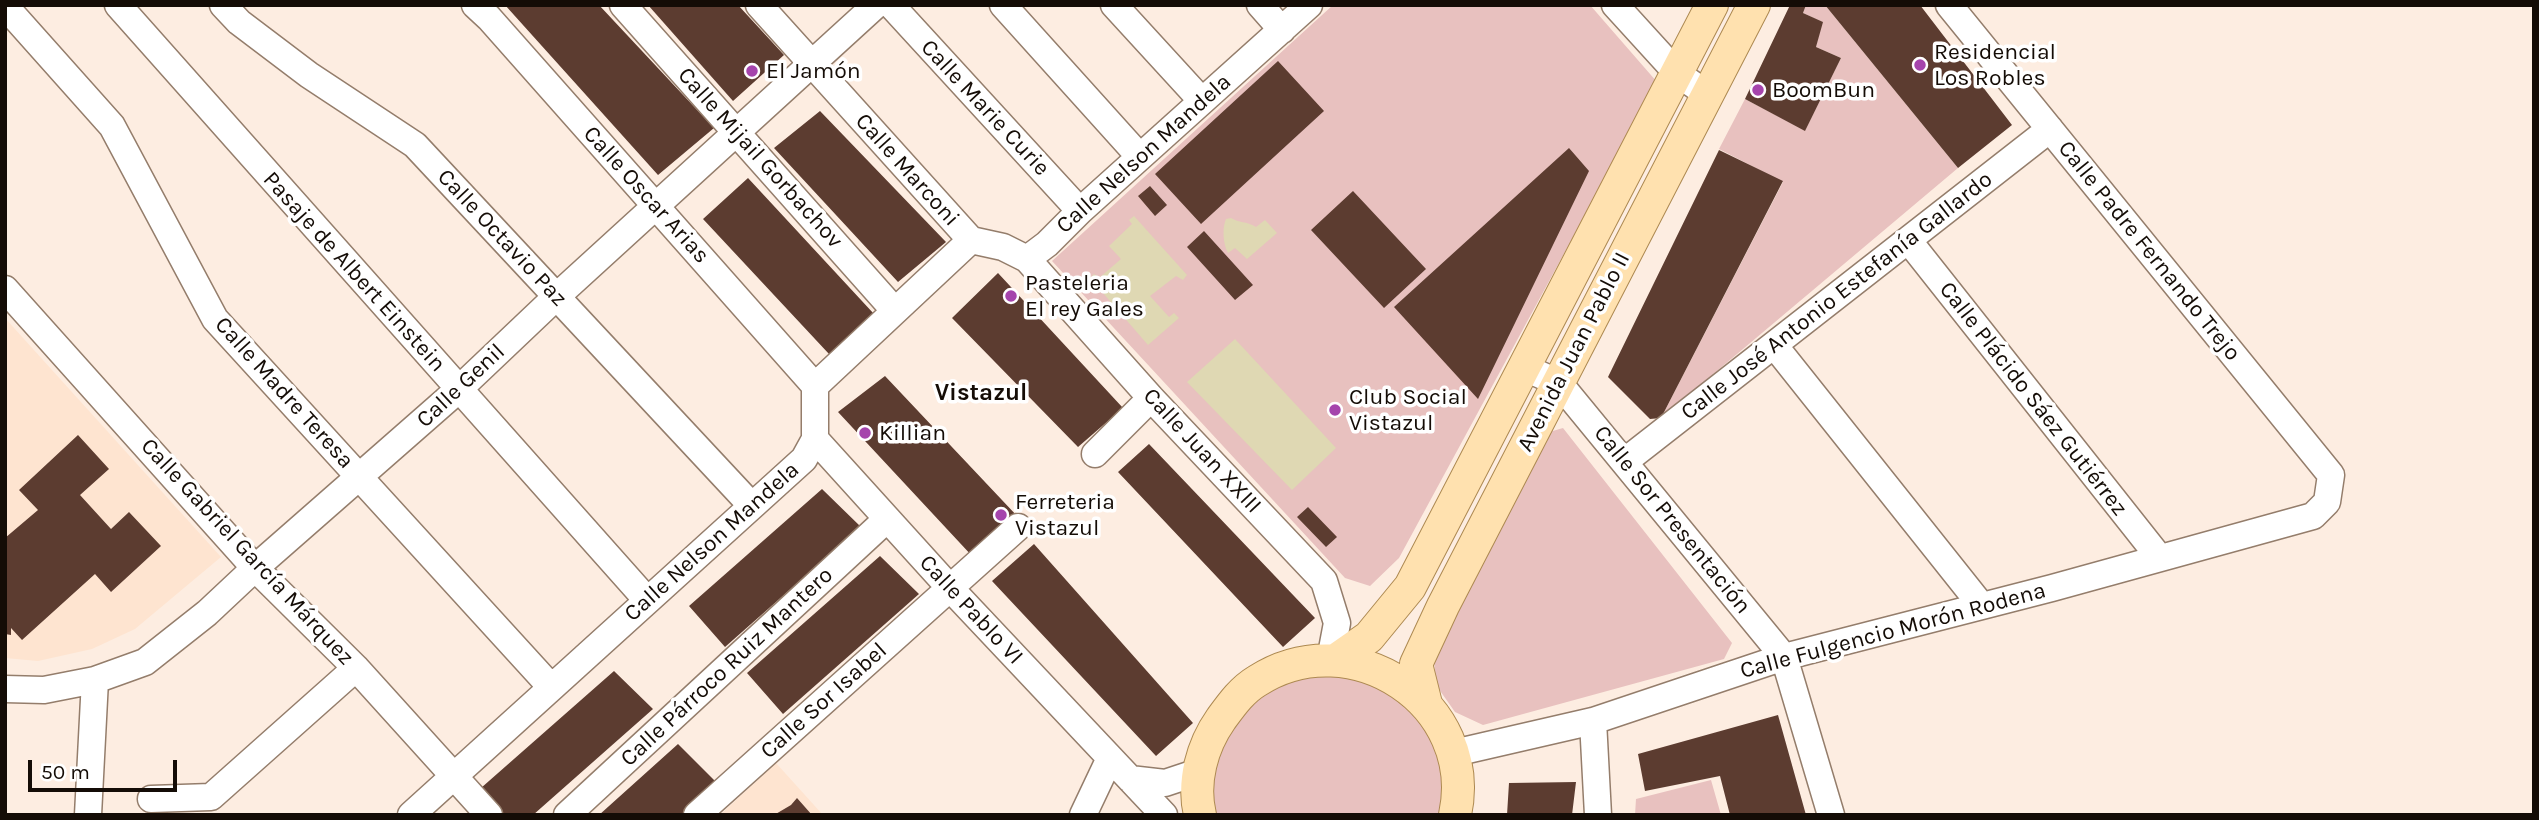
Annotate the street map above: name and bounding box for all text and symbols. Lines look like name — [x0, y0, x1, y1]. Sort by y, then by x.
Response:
street label: Calle Marie Curie — [915, 34, 1055, 182]
place label: Residencial Los Robles — [1934, 38, 2056, 92]
place label: El Jamón — [766, 57, 861, 85]
marker: Residencial Los Robles — [1912, 57, 1928, 73]
street label: Calle Mijail Gorbachov — [672, 62, 848, 254]
marker: El Jamón — [744, 63, 760, 79]
street label: Calle Nelson Mandela — [1051, 68, 1237, 240]
place label: BoomBun — [1772, 76, 1875, 104]
marker: BoomBun — [1750, 82, 1766, 98]
street label: Calle Marconi — [849, 108, 965, 232]
street label: Calle Oscar Arias — [577, 121, 715, 269]
street label: Calle Padre Fernando Trejo — [2052, 136, 2246, 366]
street label: Calle Octavio Paz — [431, 164, 573, 312]
street label: Pasaje de Albert Einstein — [257, 166, 451, 378]
street label: Calle José Antonio Estefanía Gallardo — [1676, 166, 1998, 426]
street label: Avenida Juan Pablo II — [1512, 248, 1636, 456]
place label: Pasteleria El rey Gales — [1025, 269, 1144, 323]
street label: Calle Plácido Sáez Gutiérrez — [1933, 277, 2133, 521]
marker: Pasteleria El rey Gales — [1003, 288, 1019, 304]
street label: Calle Madre Teresa — [209, 311, 359, 475]
street label: Calle Genil — [411, 338, 511, 434]
district label: Vistazul — [935, 379, 1027, 407]
street label: Calle Juan XXIII — [1137, 383, 1267, 519]
place label: Club Social Vistazul — [1349, 383, 1467, 437]
marker: Club Social Vistazul — [1327, 402, 1343, 418]
place label: Killian — [879, 419, 946, 447]
street label: Calle Sor Presentación — [1588, 420, 1756, 620]
marker: Killian — [857, 425, 873, 441]
street label: Calle Gabriel García Márquez — [135, 433, 359, 671]
street label: Calle Nelson Mandela — [619, 456, 805, 628]
place label: Ferreteria Vistazul — [1015, 488, 1115, 542]
marker: Ferreteria Vistazul — [993, 507, 1009, 523]
street label: Calle Pablo VI — [913, 549, 1029, 671]
street label: Calle Párroco Ruiz Mantero — [615, 561, 839, 773]
street label: Calle Fulgencio Morón Rodena — [1737, 577, 2049, 685]
street label: Calle Sor Isabel — [755, 637, 893, 765]
scale bar — [32, 746, 180, 790]
text: 50 m — [41, 760, 90, 784]

